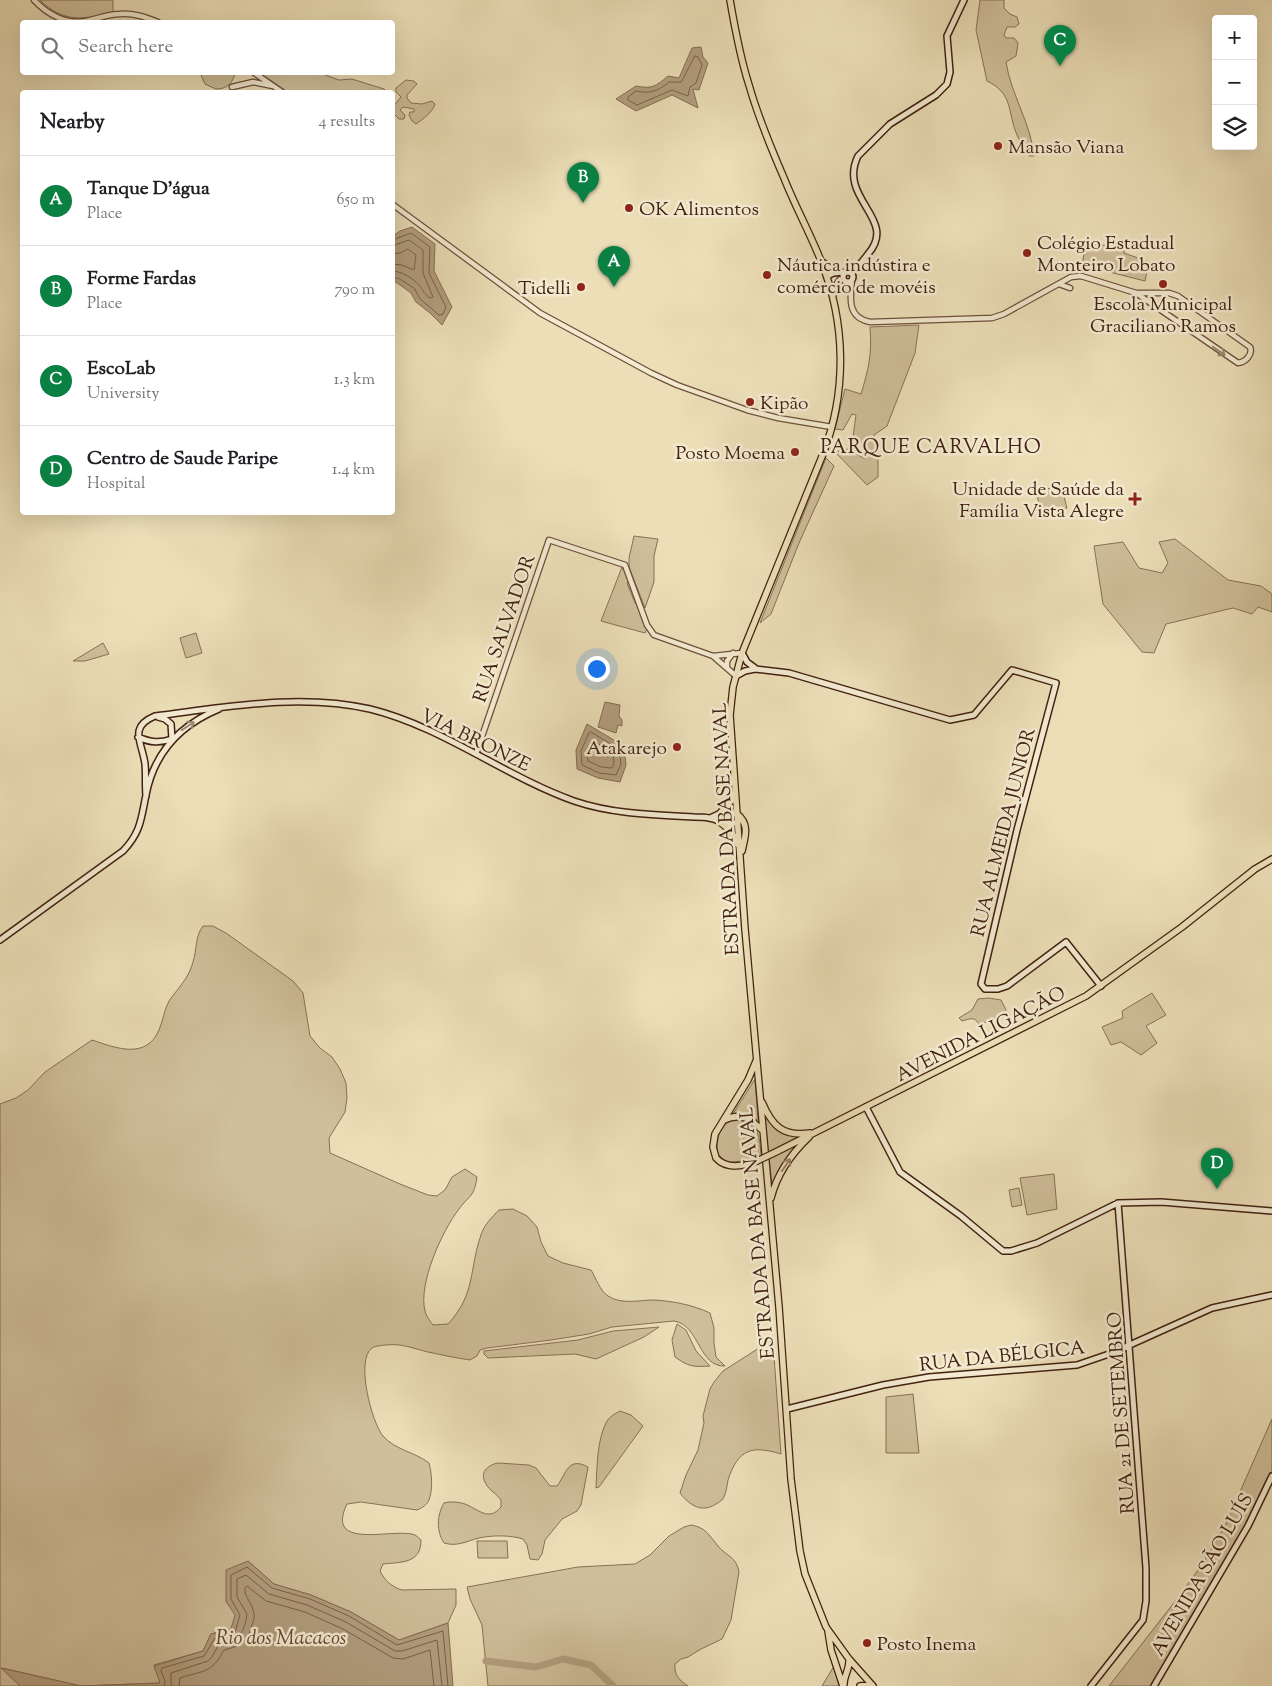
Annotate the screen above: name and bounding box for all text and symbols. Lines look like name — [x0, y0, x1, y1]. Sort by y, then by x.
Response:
map controls — [1212, 15, 1257, 150]
button: + — [1212, 15, 1257, 60]
search box — [20, 20, 395, 75]
pin: C — [1044, 25, 1076, 66]
icon: search — [38, 34, 66, 62]
text: Search here — [78, 34, 173, 61]
button: − — [1212, 60, 1257, 105]
button: layers — [1212, 105, 1257, 150]
text: Nearby — [40, 108, 105, 138]
text: 4 results — [319, 111, 375, 134]
place label: Mansão Viana — [1008, 135, 1124, 162]
marker: Mansão Viana — [992, 140, 1004, 152]
pin: B — [567, 162, 599, 203]
text: Tanque D'água — [87, 176, 210, 203]
text: A — [50, 189, 63, 212]
text: 650 m — [336, 189, 375, 212]
place label: OK Alimentos — [639, 197, 759, 224]
marker: OK Alimentos — [623, 202, 635, 214]
text: Place — [87, 203, 122, 226]
place label: Colégio Estadual Monteiro Lobato — [1037, 231, 1175, 280]
pin: A — [598, 246, 630, 287]
marker: Colégio Estadual Monteiro Lobato — [1021, 247, 1033, 259]
place label: Náutica indústira e comércio de movéis — [777, 253, 936, 302]
text: Forme Fardas — [87, 266, 196, 293]
marker: Náutica indústira e comércio de movéis — [761, 269, 773, 281]
place label: Tidelli — [518, 276, 571, 303]
marker: Escola Municipal Graciliano Ramos — [1157, 278, 1169, 290]
text: B — [51, 279, 61, 302]
text: 790 m — [334, 279, 375, 302]
marker: Tidelli — [575, 281, 587, 293]
place label: Escola Municipal Graciliano Ramos — [1090, 292, 1236, 341]
text: Place — [87, 293, 122, 316]
one-way arrow — [1212, 346, 1226, 356]
text: EscoLab — [87, 356, 155, 383]
text: C — [50, 369, 62, 392]
text: 1.3 km — [334, 369, 375, 392]
text: University — [87, 383, 160, 406]
place label: Kipão — [760, 391, 809, 418]
marker: Kipão — [744, 396, 756, 408]
district label: PARQUE CARVALHO — [820, 434, 1042, 463]
place label: Posto Moema — [675, 441, 785, 468]
text: Centro de Saude Paripe — [87, 446, 278, 473]
marker: Posto Moema — [789, 446, 801, 458]
text: D — [50, 459, 62, 482]
text: 1.4 km — [332, 459, 375, 482]
text: Hospital — [87, 473, 145, 496]
place label: Unidade de Saúde da Família Vista Alegre — [952, 477, 1124, 526]
marker: Unidade de Saúde da Família Vista Alegre — [1128, 492, 1142, 506]
street label: RUA SALVADOR — [467, 551, 543, 706]
your location — [584, 656, 610, 682]
street label: ESTRADA DA BASE NAVAL — [707, 701, 748, 956]
street label: VIA BRONZE — [415, 703, 535, 780]
one-way arrow — [181, 721, 195, 732]
street label: RUA ALMEIDA JUNIOR — [965, 725, 1044, 940]
place label: Atakarejo — [586, 736, 667, 763]
marker: Atakarejo — [671, 741, 683, 753]
street label: AVENIDA LIGAÇÃO — [891, 981, 1071, 1090]
street label: ESTRADA DA BASE NAVAL — [734, 1105, 783, 1360]
pin: D — [1201, 1148, 1233, 1189]
one-way arrow — [781, 1158, 791, 1172]
street label: RUA 21 DE SETEMBRO — [1102, 1311, 1143, 1515]
street label: RUA DA BÉLGICA — [918, 1335, 1087, 1380]
street label: AVENIDA SÃO LUÍS — [1145, 1489, 1261, 1662]
water label: Rio dos Macacos — [216, 1625, 347, 1654]
place label: Posto Inema — [877, 1632, 977, 1659]
marker: Posto Inema — [861, 1637, 873, 1649]

